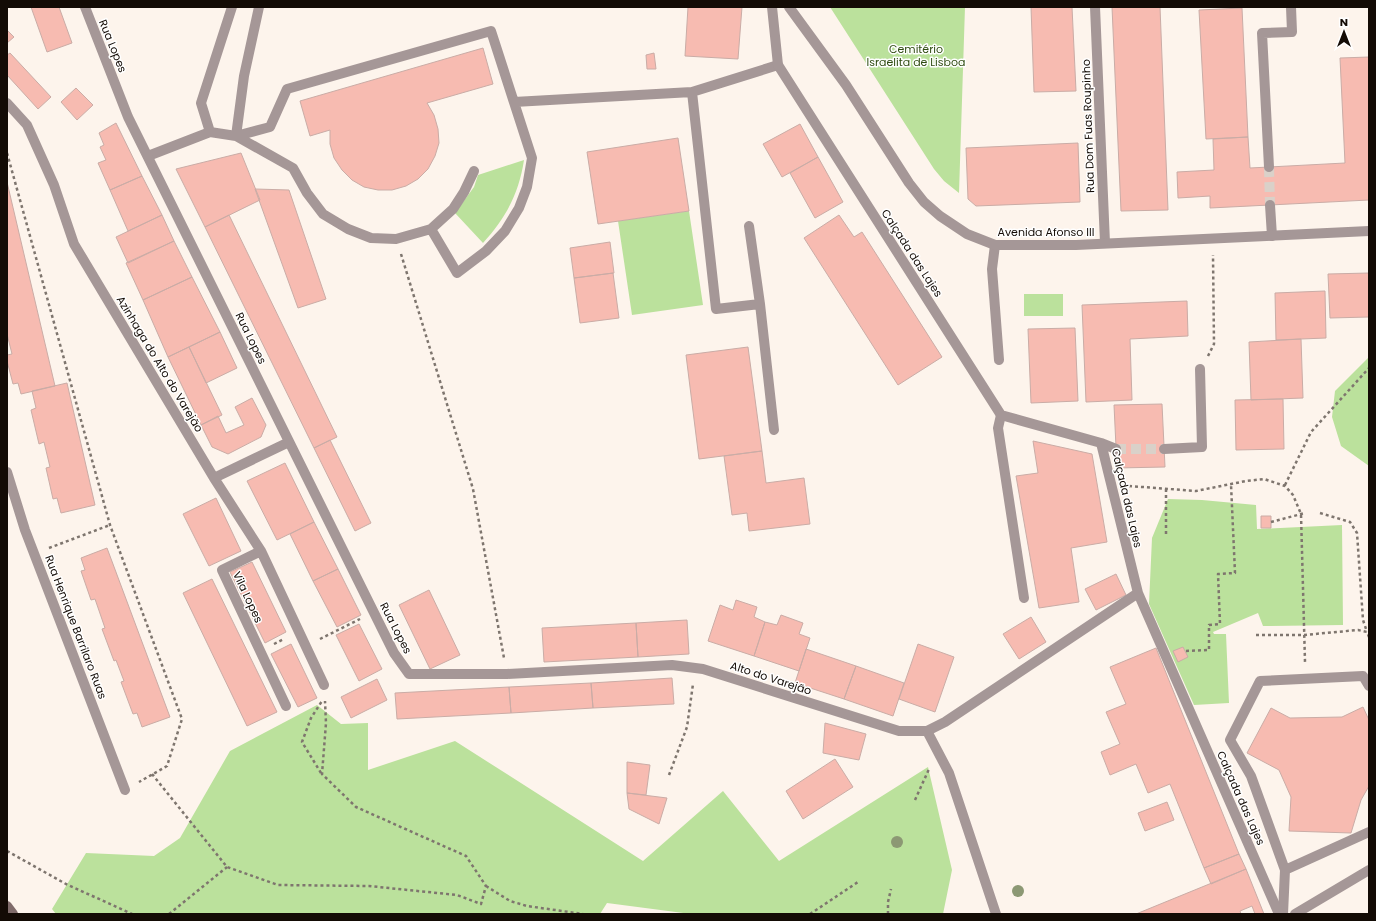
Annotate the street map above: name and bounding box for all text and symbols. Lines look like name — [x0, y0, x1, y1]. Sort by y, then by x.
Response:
north arrow — [1324, 12, 1364, 52]
text: N — [1340, 14, 1348, 30]
street label: Rua Lopes — [95, 17, 131, 75]
park label: Cemitério Israelita de Lisboa — [867, 41, 965, 70]
street label: Rua Dom Fuas Roupinho — [1078, 59, 1098, 193]
street label: Calçada das Lajes — [878, 206, 947, 300]
street label: Avenida Afonso III — [998, 224, 1094, 240]
street label: Azinhaga do Alto do Varejão — [113, 293, 207, 435]
street label: Rua Lopes — [232, 309, 271, 367]
street label: Calçada das Lajes — [1108, 447, 1146, 550]
street label: Rua Henrique Barrilaro Ruas — [41, 553, 111, 701]
street label: Vila Lopes — [229, 569, 267, 626]
street label: Rua Lopes — [376, 599, 416, 657]
street label: Alto do Varejão — [728, 657, 814, 699]
street label: Calçada das Lajes — [1213, 748, 1269, 848]

